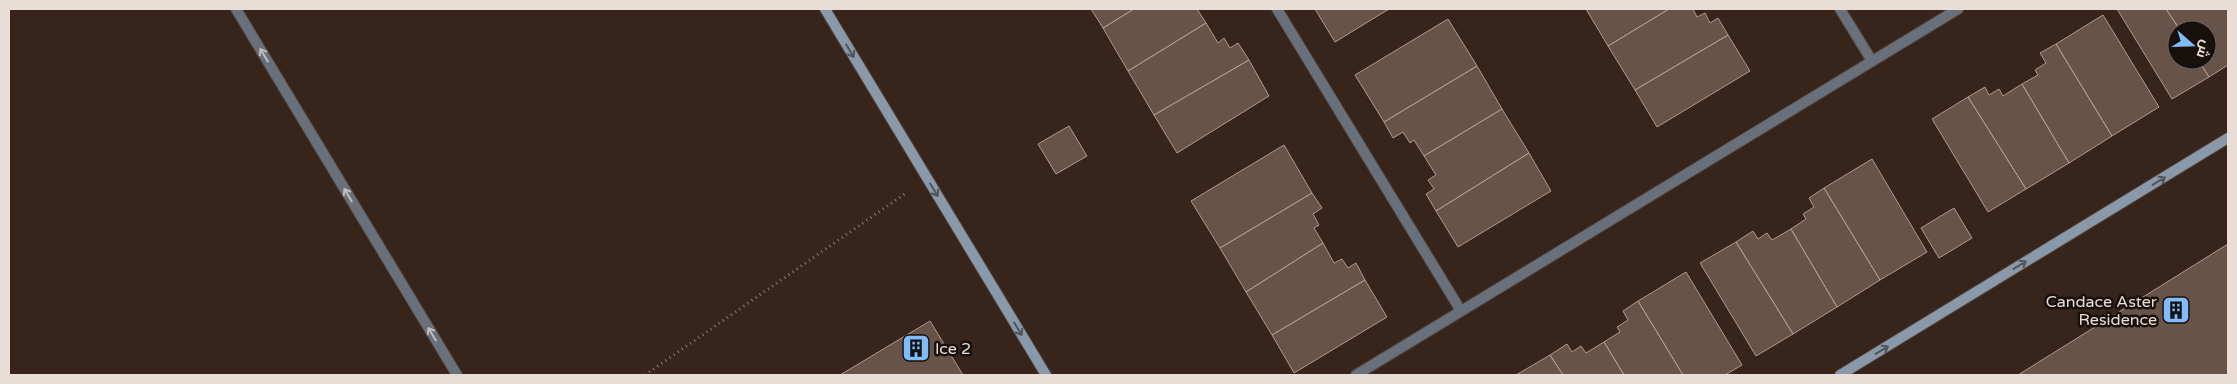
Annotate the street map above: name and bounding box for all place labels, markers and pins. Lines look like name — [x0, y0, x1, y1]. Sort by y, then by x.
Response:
place label: Candace Aster Residence — [2046, 292, 2158, 330]
building icon: Candace Aster Residence — [2161, 295, 2191, 325]
building icon: Ice 2 — [901, 333, 931, 363]
place label: Ice 2 — [935, 339, 971, 359]

